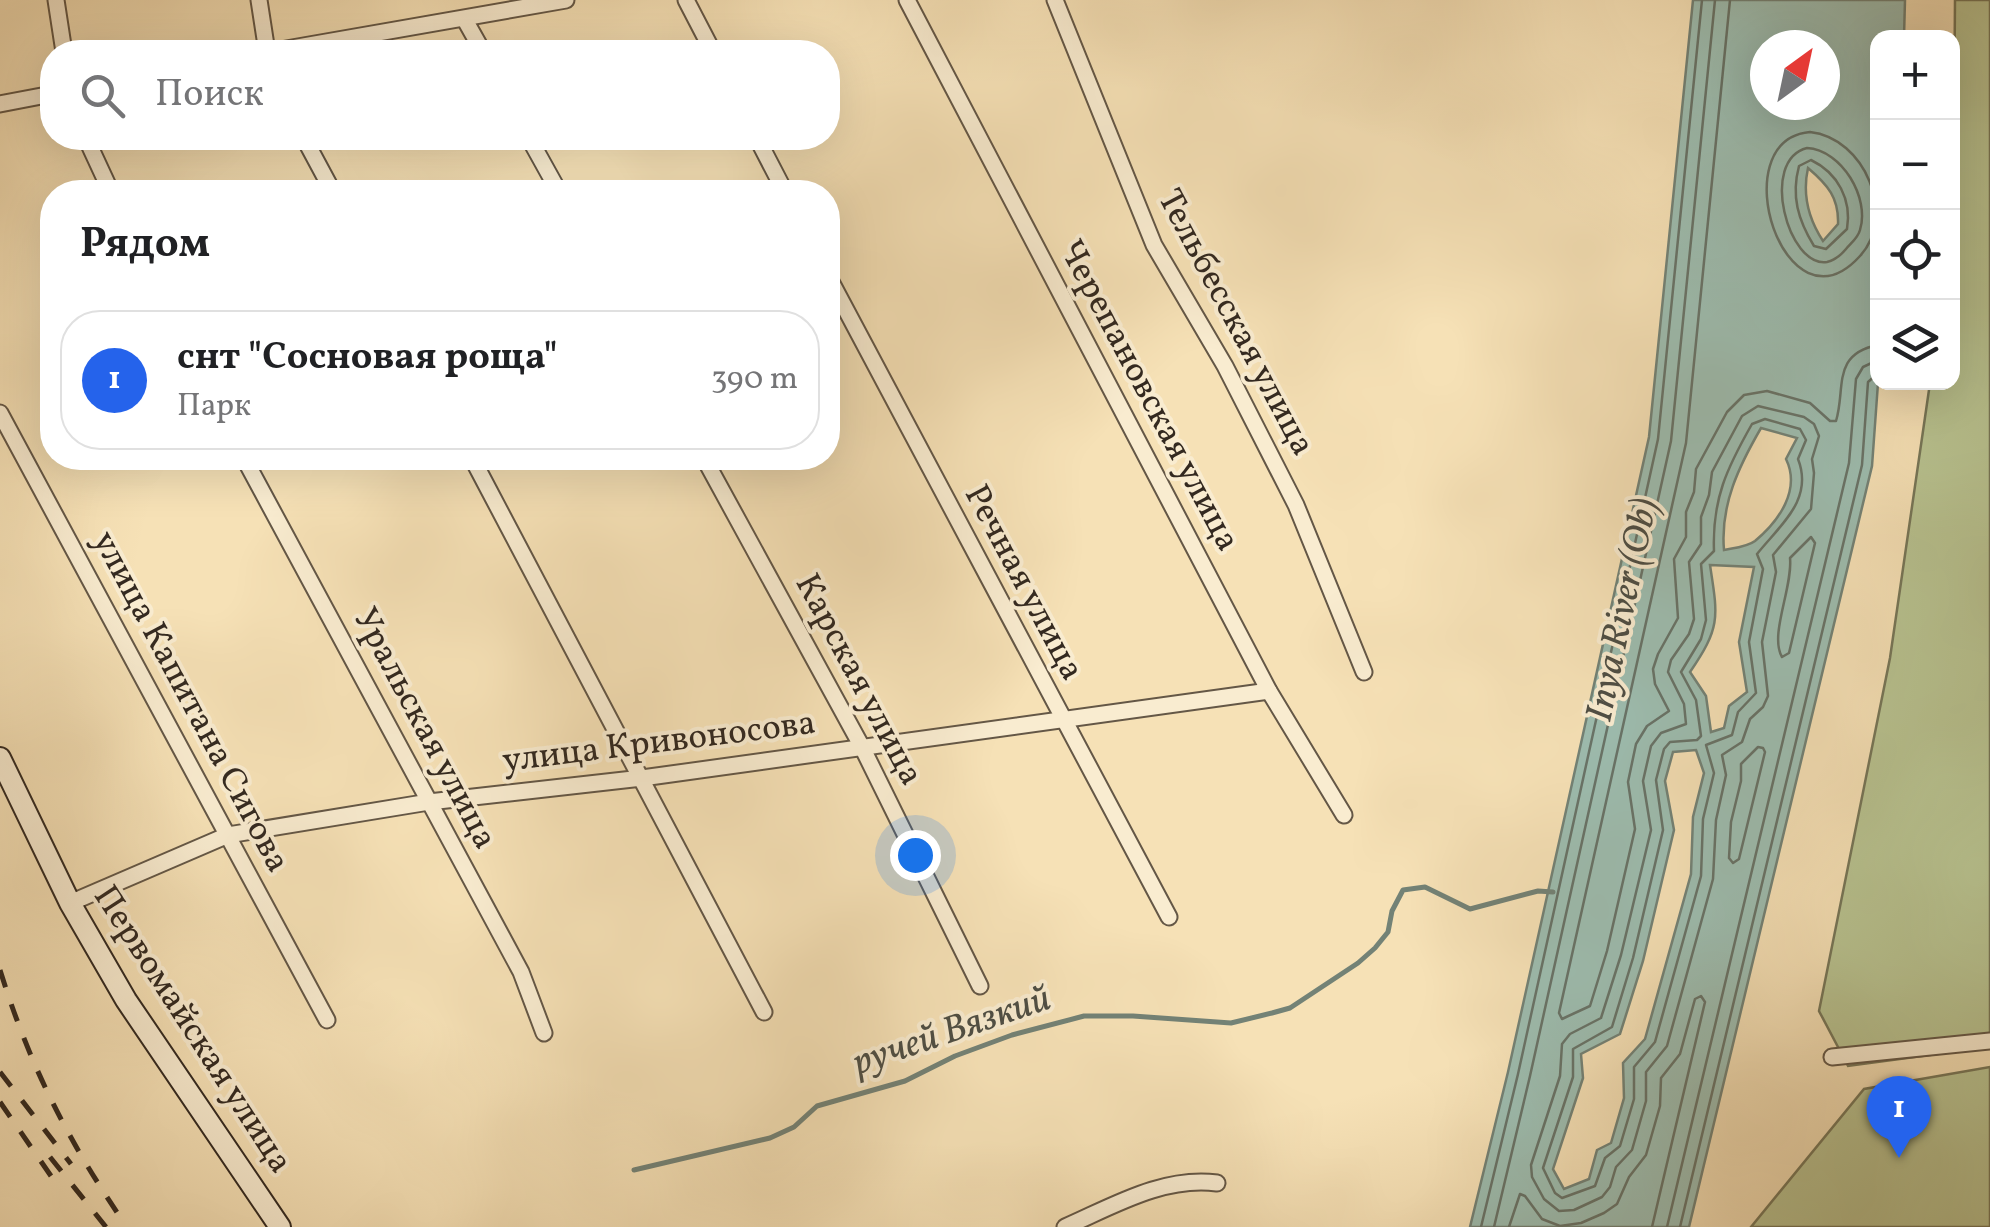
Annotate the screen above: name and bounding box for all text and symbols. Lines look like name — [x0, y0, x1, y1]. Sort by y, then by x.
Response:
north arrow — [1750, 30, 1840, 120]
map controls — [1870, 30, 1960, 390]
button: + — [1870, 30, 1960, 120]
search box — [40, 40, 840, 150]
icon: search — [75, 68, 130, 123]
text: Поиск — [155, 69, 264, 122]
button: − — [1870, 120, 1960, 210]
street label: Тельбесская улица — [1144, 181, 1326, 465]
button: locate — [1870, 210, 1960, 300]
text: Рядом — [80, 216, 210, 275]
street label: Черепановская улица — [1045, 232, 1251, 560]
button: layers — [1870, 300, 1960, 390]
text: снт "Сосновая роща" — [177, 332, 558, 385]
text: 1 — [108, 358, 121, 402]
text: 390 m — [711, 358, 798, 402]
text: Парк — [177, 385, 251, 429]
street label: Речная улица — [951, 477, 1095, 689]
water label: Inya River (Ob) — [1574, 493, 1674, 727]
street label: улица Капитана Сигова — [79, 523, 301, 881]
street label: Карская улица — [782, 566, 934, 794]
street label: Уральская улица — [340, 600, 508, 858]
street label: улица Кривоносова — [500, 700, 818, 786]
your location — [890, 830, 941, 881]
street label: Первомайская улица — [81, 877, 303, 1183]
water label: ручей Вязкий — [846, 973, 1058, 1091]
pin: 1 — [1866, 1076, 1932, 1158]

